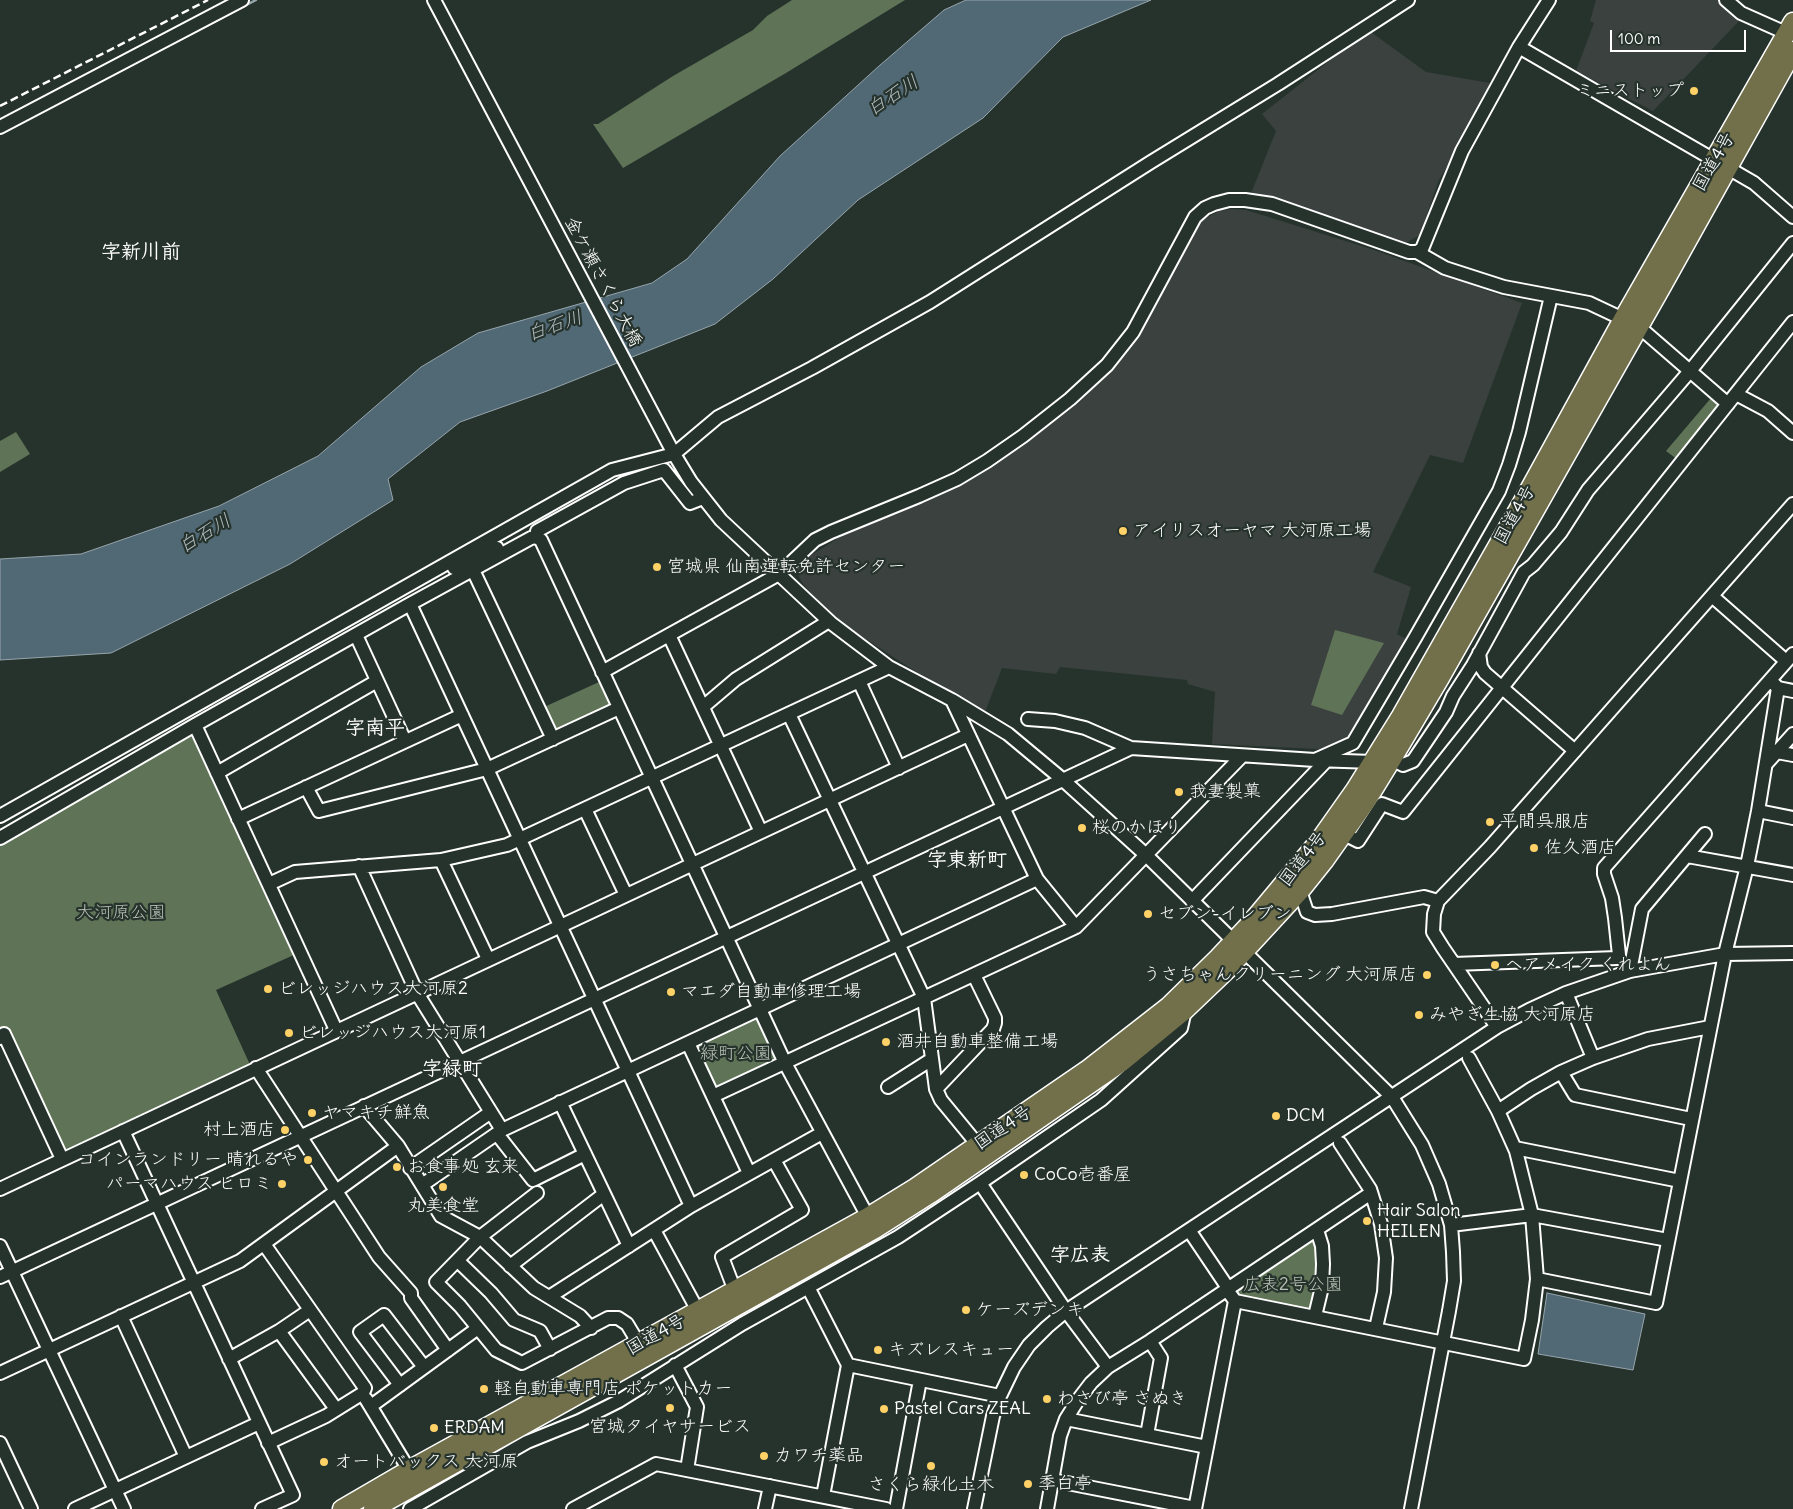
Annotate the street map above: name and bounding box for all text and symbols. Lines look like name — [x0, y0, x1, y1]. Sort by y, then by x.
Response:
scale bar — [1613, 20, 1749, 52]
text: 100 m — [1618, 29, 1660, 48]
water label: 白石川 — [863, 71, 923, 121]
place label: ミニストップ — [1576, 80, 1684, 102]
marker: ミニストップ — [1688, 85, 1700, 97]
street label: 国道4号 — [1689, 129, 1739, 195]
street label: 金ケ瀬さくら大橋 — [560, 213, 646, 351]
district label: 字新川前 — [101, 240, 181, 264]
water label: 白石川 — [524, 306, 586, 346]
street label: 国道4号 — [1490, 482, 1540, 548]
water label: 白石川 — [175, 510, 235, 558]
place label: アイリスオーヤマ 大河原工場 — [1133, 520, 1371, 542]
marker: アイリスオーヤマ 大河原工場 — [1117, 525, 1129, 537]
place label: 宮城県 仙南運転免許センター — [667, 556, 905, 578]
marker: 宮城県 仙南運転免許センター — [651, 561, 663, 573]
district label: 字南平 — [345, 716, 405, 740]
place label: 我妻製菓 — [1189, 781, 1261, 803]
marker: 我妻製菓 — [1173, 786, 1185, 798]
place label: 平間呉服店 — [1500, 811, 1590, 833]
marker: 平間呉服店 — [1484, 816, 1496, 828]
place label: 桜のかほり — [1092, 817, 1182, 839]
marker: 桜のかほり — [1076, 822, 1088, 834]
street label: 国道4号 — [1275, 827, 1331, 891]
place label: 佐久酒店 — [1544, 837, 1616, 859]
marker: 佐久酒店 — [1528, 842, 1540, 854]
district label: 字東新町 — [927, 848, 1007, 872]
park label: 大河原公園 — [76, 902, 166, 924]
place label: セブン-イレブン — [1158, 903, 1292, 925]
marker: セブン-イレブン — [1142, 908, 1154, 920]
place label: ヘアメイク くれよん — [1505, 954, 1671, 976]
marker: ヘアメイク くれよん — [1489, 959, 1501, 971]
place label: うさちゃんクリーニング 大河原店 — [1143, 964, 1417, 986]
marker: うさちゃんクリーニング 大河原店 — [1421, 969, 1433, 981]
place label: ビレッジハウス大河原2 — [278, 978, 468, 1000]
place label: マエダ自動車修理工場 — [681, 981, 861, 1003]
marker: ビレッジハウス大河原2 — [262, 983, 274, 995]
marker: マエダ自動車修理工場 — [665, 986, 677, 998]
place label: みやぎ生協 大河原店 — [1429, 1004, 1595, 1026]
marker: みやぎ生協 大河原店 — [1413, 1009, 1425, 1021]
place label: ビレッジハウス大河原1 — [299, 1022, 486, 1044]
marker: ビレッジハウス大河原1 — [283, 1027, 295, 1039]
place label: 酒井自動車整備工場 — [896, 1031, 1058, 1053]
marker: 酒井自動車整備工場 — [880, 1036, 892, 1048]
park label: 緑町公園 — [700, 1043, 772, 1065]
district label: 字緑町 — [422, 1057, 482, 1081]
street label: 国道4号 — [970, 1101, 1036, 1155]
place label: ヤマキチ鮮魚 — [322, 1102, 430, 1124]
place label: DCM — [1286, 1105, 1325, 1127]
marker: ヤマキチ鮮魚 — [306, 1107, 318, 1119]
marker: DCM — [1270, 1110, 1282, 1122]
place label: 村上酒店 — [203, 1119, 275, 1141]
marker: 村上酒店 — [279, 1124, 291, 1136]
place label: コインランドリー 晴れるや — [78, 1149, 298, 1171]
marker: コインランドリー 晴れるや — [302, 1154, 314, 1166]
place label: お食事処 玄来 — [407, 1156, 519, 1178]
marker: お食事処 玄来 — [391, 1161, 403, 1173]
place label: CoCo壱番屋 — [1034, 1164, 1132, 1186]
marker: CoCo壱番屋 — [1018, 1169, 1030, 1181]
place label: パーマハウス ヒロミ — [106, 1173, 272, 1195]
marker: パーマハウス ヒロミ — [276, 1178, 288, 1190]
marker: 丸美食堂 — [437, 1181, 449, 1193]
place label: 丸美食堂 — [407, 1195, 479, 1217]
place label: Hair Salon HEILEN — [1377, 1200, 1461, 1242]
marker: Hair Salon HEILEN — [1361, 1215, 1373, 1227]
district label: 字広表 — [1050, 1243, 1110, 1267]
park label: 広表2号公園 — [1243, 1274, 1343, 1296]
place label: ケーズデンキ — [976, 1299, 1084, 1321]
marker: ケーズデンキ — [960, 1304, 972, 1316]
street label: 国道4号 — [623, 1310, 689, 1360]
place label: キズレスキュー — [888, 1339, 1014, 1361]
marker: キズレスキュー — [872, 1344, 884, 1356]
place label: 軽自動車専門店 ポケットカー — [494, 1378, 732, 1400]
marker: 軽自動車専門店 ポケットカー — [478, 1383, 490, 1395]
place label: わさび亭 さぬき — [1057, 1388, 1187, 1410]
marker: わさび亭 さぬき — [1041, 1393, 1053, 1405]
place label: Pastel Cars ZEAL — [894, 1398, 1031, 1420]
marker: 宮城タイヤサービス — [664, 1402, 676, 1414]
marker: Pastel Cars ZEAL — [878, 1403, 890, 1415]
place label: 宮城タイヤサービス — [589, 1416, 751, 1438]
place label: ERDAM — [444, 1417, 505, 1439]
marker: ERDAM — [428, 1422, 440, 1434]
place label: カワチ薬品 — [774, 1445, 864, 1467]
marker: カワチ薬品 — [758, 1450, 770, 1462]
place label: オートバックス 大河原 — [334, 1451, 518, 1473]
marker: オートバックス 大河原 — [318, 1456, 330, 1468]
marker: さくら緑化土木 — [925, 1460, 937, 1472]
place label: 季白亭 — [1038, 1473, 1092, 1495]
place label: さくら緑化土木 — [868, 1474, 994, 1496]
marker: 季白亭 — [1022, 1478, 1034, 1490]

